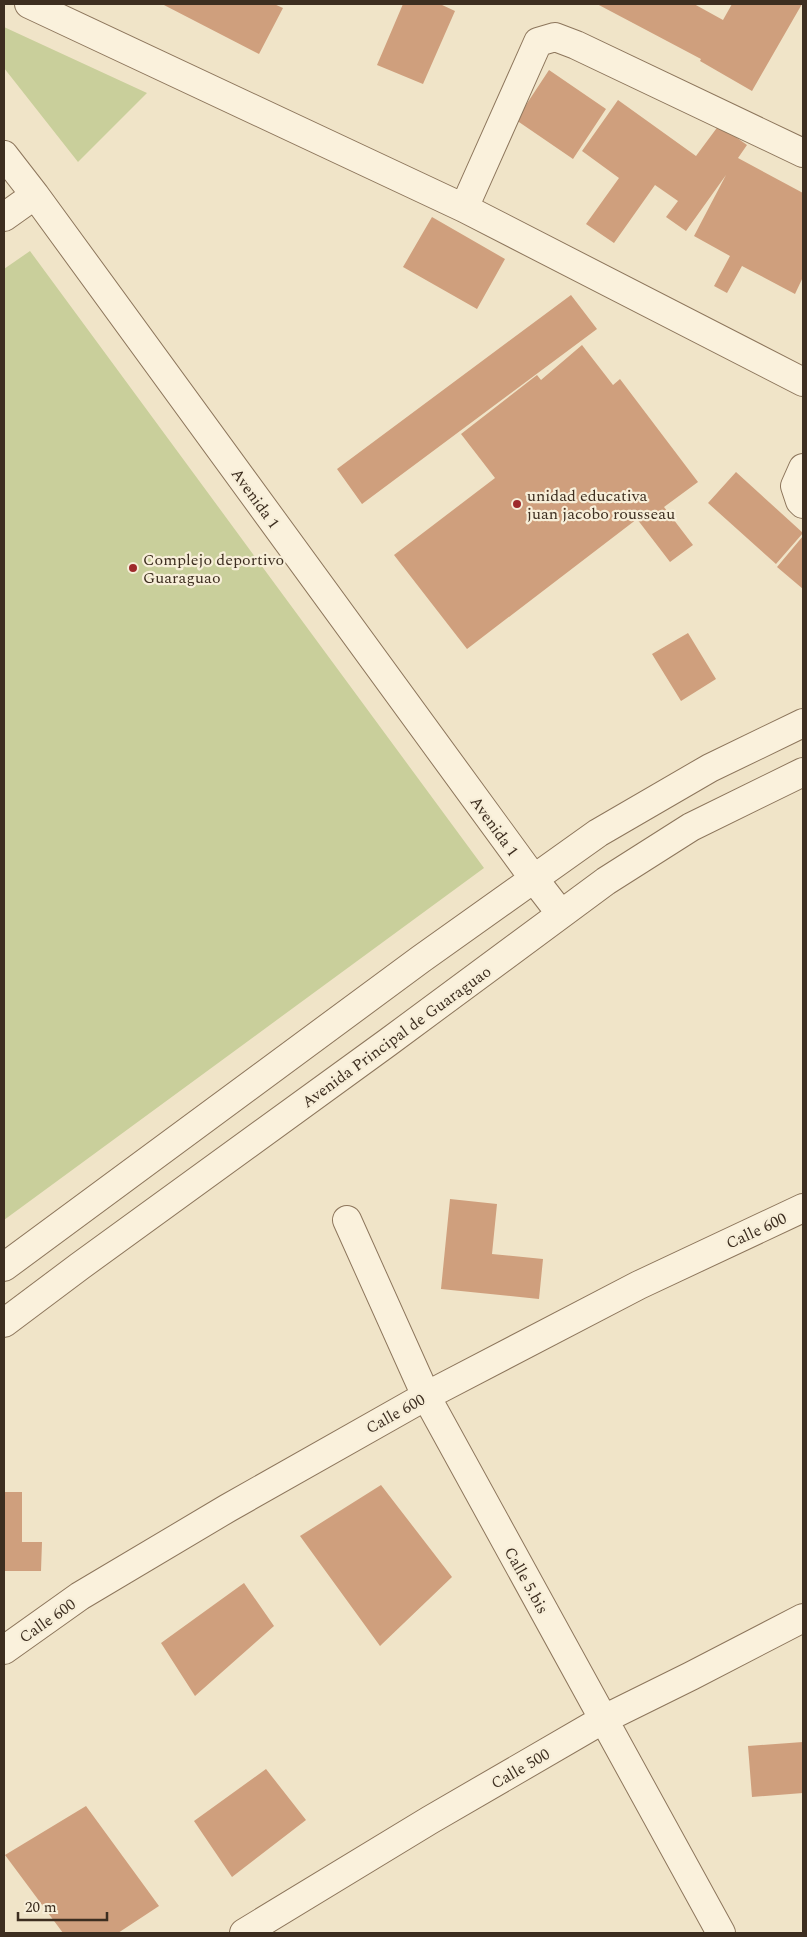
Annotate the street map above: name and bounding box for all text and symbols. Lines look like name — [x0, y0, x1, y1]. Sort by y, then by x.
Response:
street label: Avenida 1 — [225, 463, 285, 534]
place label: unidad educativa juan jacobo rousseau — [527, 484, 675, 526]
marker: unidad educativa juan jacobo rousseau — [511, 498, 523, 510]
place label: Complejo deportivo Guaraguao — [143, 548, 284, 590]
marker: Complejo deportivo Guaraguao — [127, 562, 139, 574]
street label: Avenida 1 — [464, 791, 524, 862]
street label: Avenida Principal de Guaraguao — [297, 960, 496, 1114]
street label: Calle 600 — [722, 1206, 791, 1255]
street label: Calle 600 — [361, 1388, 430, 1440]
street label: Calle 5.bis — [498, 1543, 554, 1618]
street label: Calle 600 — [14, 1592, 81, 1649]
street label: Calle 500 — [487, 1742, 554, 1795]
scale bar — [18, 1890, 106, 1922]
text: 20 m — [25, 1896, 57, 1919]

